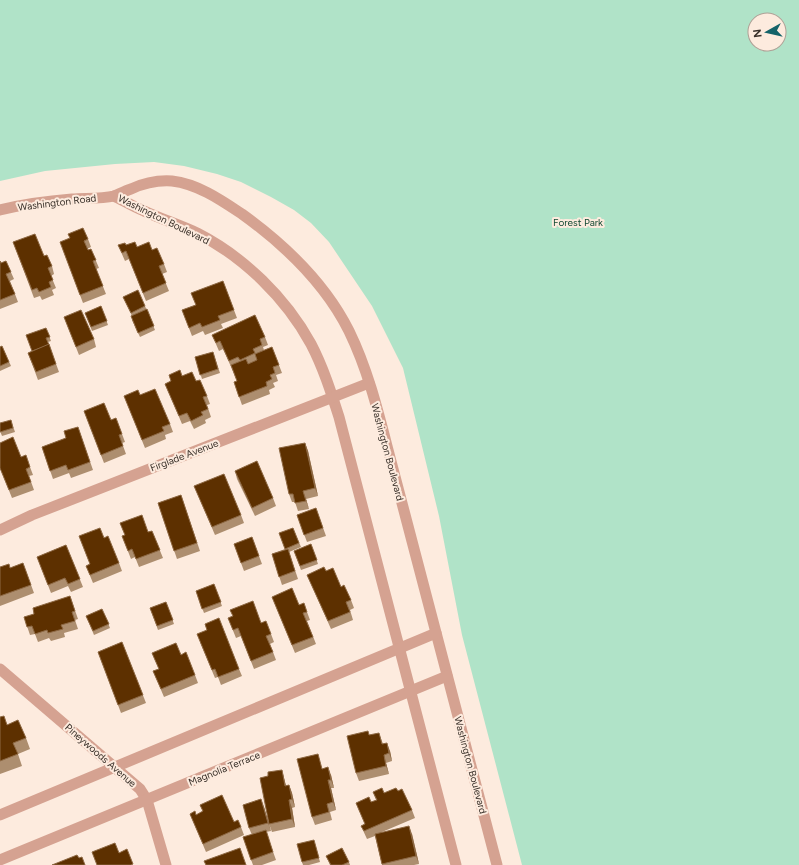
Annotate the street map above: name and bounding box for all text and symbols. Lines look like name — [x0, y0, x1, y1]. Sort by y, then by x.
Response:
north arrow — [747, 12, 787, 52]
text: N — [751, 28, 765, 38]
street label: Washington Road — [17, 191, 97, 214]
street label: Washington Boulevard — [116, 192, 212, 247]
park label: Forest Park — [553, 216, 603, 229]
street label: Washington Boulevard — [368, 402, 407, 502]
street label: Firglade Avenue — [148, 436, 221, 474]
street label: Washington Boulevard — [451, 715, 490, 815]
street label: Pineywoods Avenue — [62, 721, 139, 790]
street label: Magnolia Terrace — [187, 748, 262, 789]

